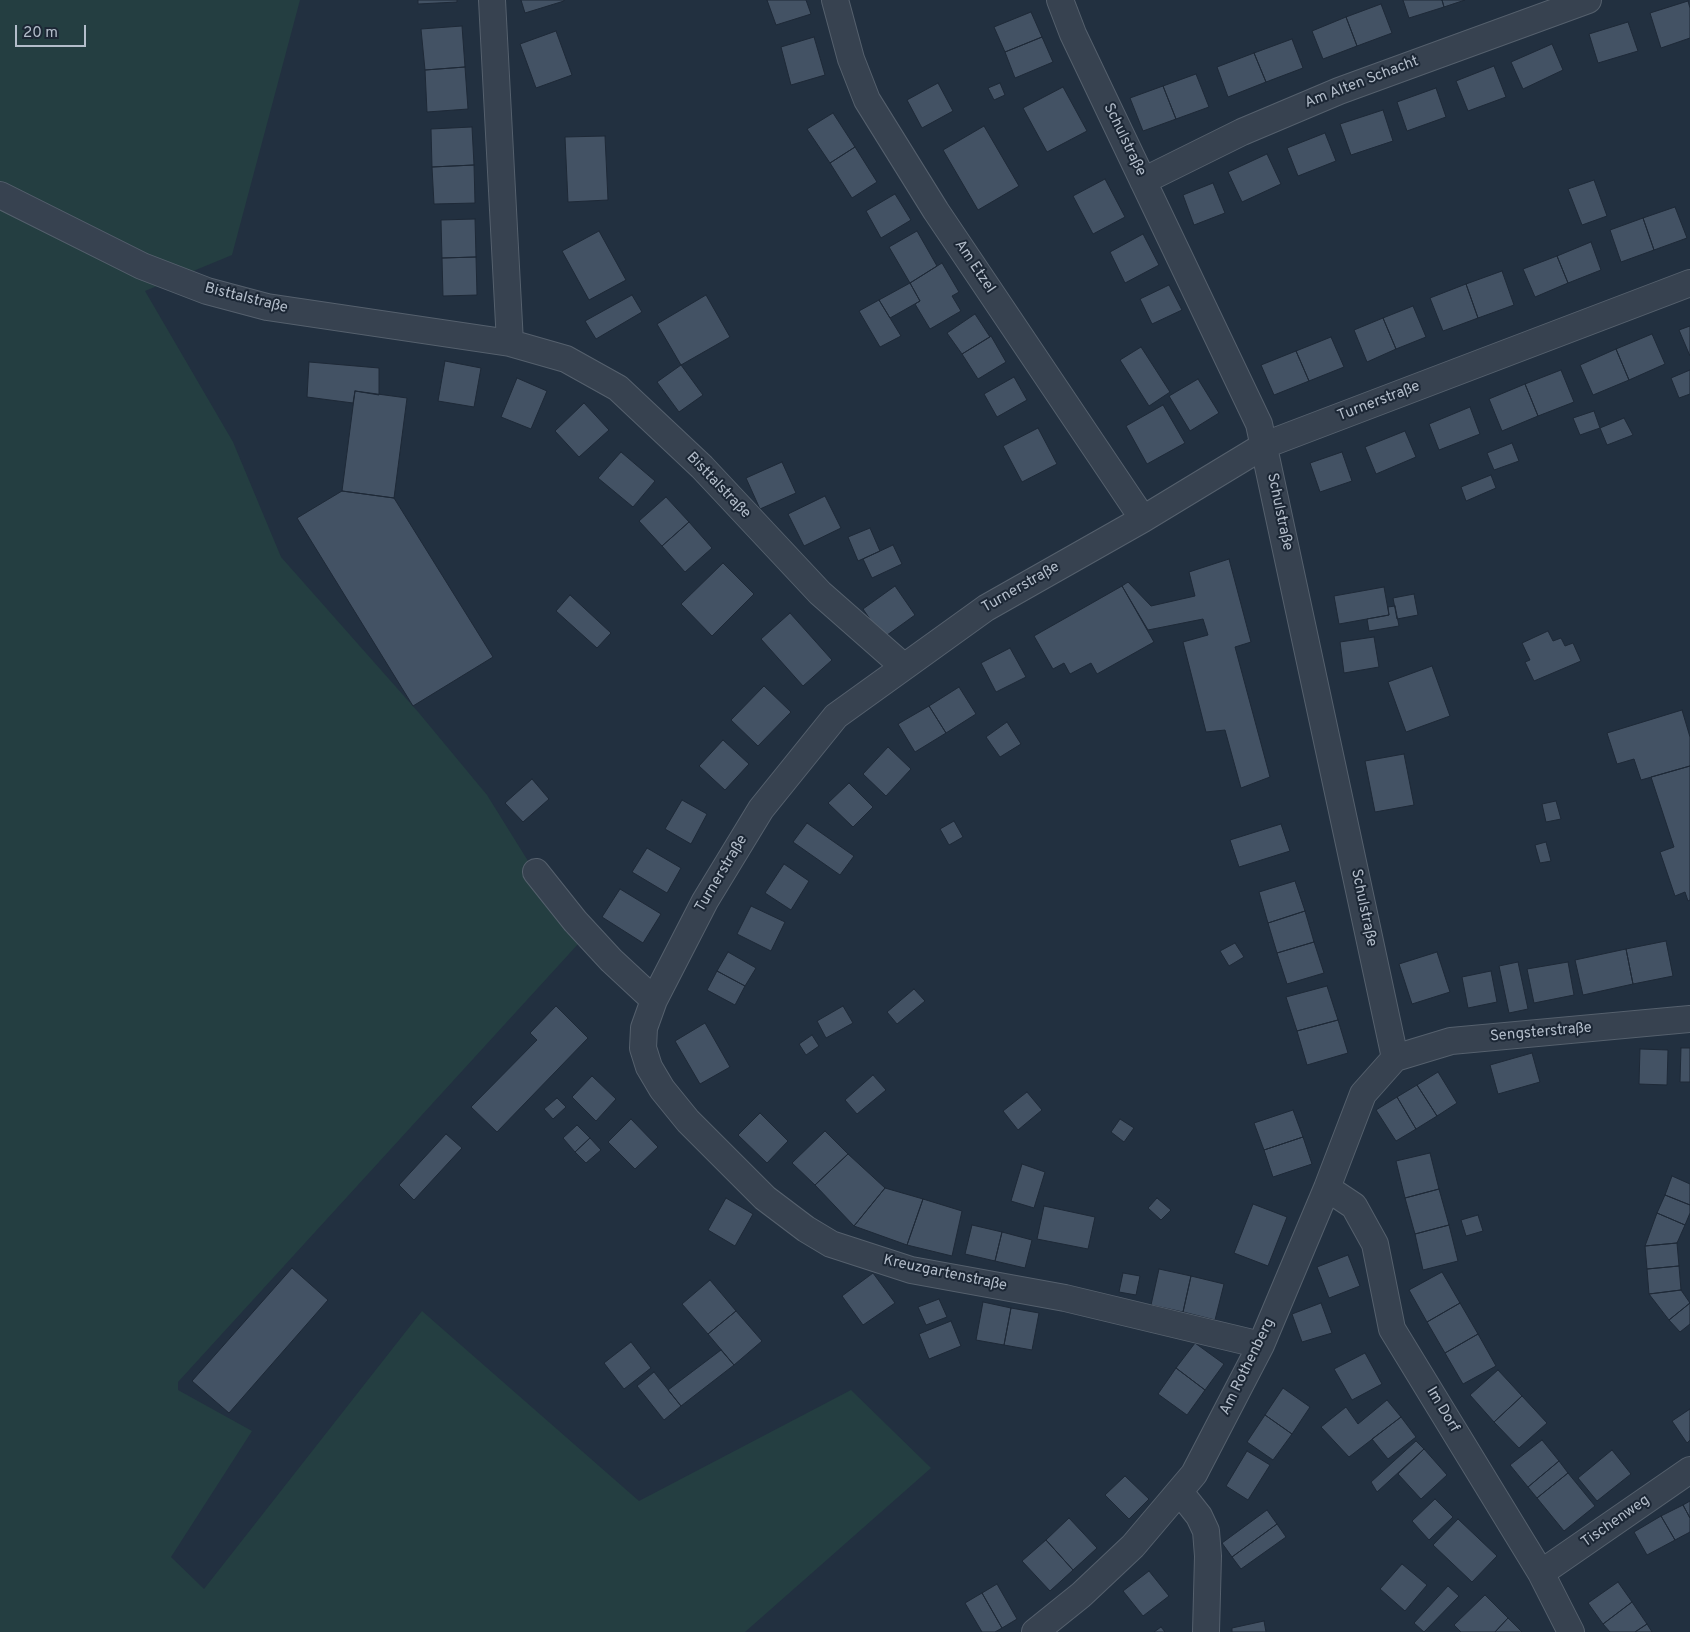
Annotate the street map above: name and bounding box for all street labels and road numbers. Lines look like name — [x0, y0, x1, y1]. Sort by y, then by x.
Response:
street label: Am Alten Schacht — [1303, 53, 1421, 113]
street label: Schulstraße — [1099, 101, 1149, 179]
street label: Am Etzel — [950, 237, 998, 297]
street label: Bisttalstraße — [203, 280, 289, 318]
street label: Turnerstraße — [1335, 378, 1423, 426]
street label: Bisttalstraße — [682, 449, 754, 523]
street label: Schulstraße — [1262, 472, 1296, 552]
street label: Turnerstraße — [979, 559, 1063, 617]
street label: Turnerstraße — [692, 832, 752, 916]
street label: Schulstraße — [1346, 868, 1380, 948]
street label: Sengsterstraße — [1489, 1020, 1593, 1046]
street label: Kreuzgartenstraße — [882, 1252, 1008, 1296]
street label: Am Rothenberg — [1217, 1316, 1279, 1418]
street label: Im Dorf — [1421, 1384, 1463, 1436]
street label: Tischenweg — [1578, 1492, 1654, 1552]

